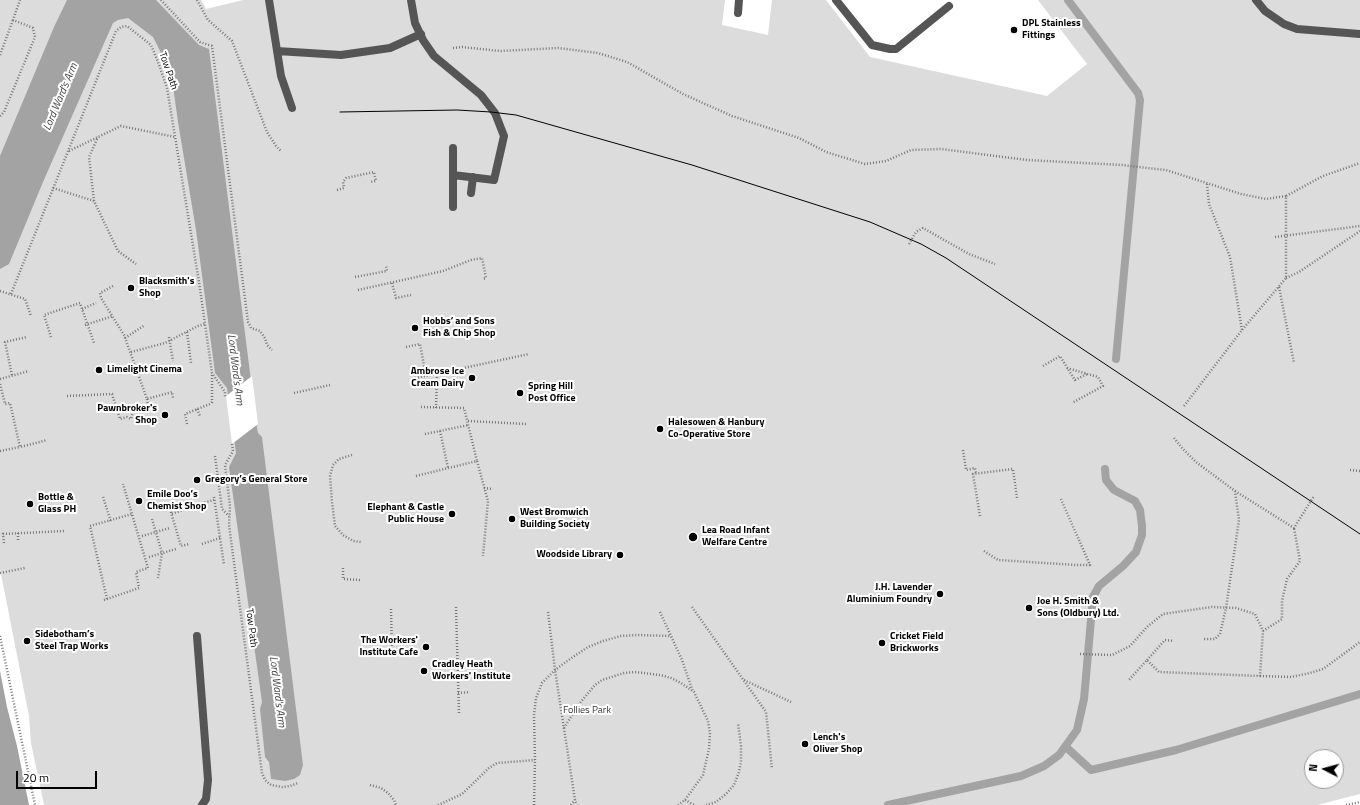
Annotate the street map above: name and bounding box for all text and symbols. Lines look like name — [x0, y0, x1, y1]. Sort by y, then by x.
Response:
place label: DPL Stainless Fittings — [1022, 18, 1081, 42]
marker: DPL Stainless Fittings — [1009, 25, 1019, 35]
street label: Tow Path — [156, 51, 180, 91]
water label: Lord Ward's Arm — [41, 62, 81, 132]
place label: Blacksmith's Shop — [139, 276, 194, 300]
marker: Blacksmith's Shop — [126, 283, 136, 293]
place label: Hobbs’ and Sons Fish & Chip Shop — [423, 316, 495, 340]
marker: Hobbs’ and Sons Fish & Chip Shop — [410, 323, 420, 333]
water label: Lord Ward's Arm — [224, 334, 246, 406]
place label: Limelight Cinema — [107, 364, 182, 376]
marker: Limelight Cinema — [94, 365, 104, 375]
place label: Ambrose Ice Cream Dairy — [411, 366, 464, 390]
marker: Ambrose Ice Cream Dairy — [467, 373, 477, 383]
place label: Spring Hill Post Office — [528, 381, 576, 404]
marker: Spring Hill Post Office — [515, 388, 525, 398]
place label: Pawnbroker's Shop — [97, 403, 157, 426]
marker: Pawnbroker's Shop — [160, 410, 170, 420]
place label: Halesowen & Hanbury Co-Operative Store — [668, 417, 765, 440]
marker: Halesowen & Hanbury Co-Operative Store — [655, 424, 665, 434]
place label: Gregory’s General Store — [205, 474, 307, 486]
marker: Gregory’s General Store — [192, 475, 202, 485]
place label: Emile Doo’s Chemist Shop — [147, 489, 206, 512]
place label: Bottle & Glass PH — [38, 492, 76, 516]
marker: Emile Doo’s Chemist Shop — [134, 496, 144, 506]
marker: Bottle & Glass PH — [25, 499, 35, 509]
place label: Elephant & Castle Public House — [367, 502, 444, 526]
place label: West Bromwich Building Society — [520, 507, 590, 530]
marker: Elephant & Castle Public House — [447, 509, 457, 519]
marker: West Bromwich Building Society — [507, 514, 517, 524]
place label: Lea Road Infant Welfare Centre — [702, 525, 770, 548]
marker: Lea Road Infant Welfare Centre — [687, 531, 699, 543]
place label: Woodside Library — [536, 549, 612, 561]
marker: Woodside Library — [615, 550, 625, 560]
place label: J.H. Lavender Aluminium Foundry — [847, 582, 932, 606]
marker: J.H. Lavender Aluminium Foundry — [935, 589, 945, 599]
place label: Joe H. Smith & Sons (Oldbury) Ltd. — [1037, 596, 1119, 620]
marker: Joe H. Smith & Sons (Oldbury) Ltd. — [1024, 603, 1034, 613]
street label: Tow Path — [243, 608, 259, 648]
place label: Sidebotham’s Steel Trap Works — [35, 629, 108, 652]
place label: Cricket Field Brickworks — [890, 631, 943, 654]
place label: The Workers' Institute Cafe — [359, 635, 418, 658]
marker: Sidebotham’s Steel Trap Works — [22, 636, 32, 646]
marker: Cricket Field Brickworks — [877, 638, 887, 648]
marker: The Workers' Institute Cafe — [421, 642, 431, 652]
water label: Lord Ward's Arm — [266, 656, 288, 728]
place label: Cradley Heath Workers' Institute — [432, 659, 511, 682]
marker: Cradley Heath Workers' Institute — [419, 666, 429, 676]
park label: Follies Park — [563, 705, 611, 717]
place label: Lench's Oliver Shop — [813, 732, 862, 756]
marker: Lench's Oliver Shop — [800, 739, 810, 749]
north arrow — [1304, 749, 1344, 789]
scale bar — [18, 763, 99, 789]
text: N — [1305, 763, 1321, 772]
text: 20 m — [23, 768, 49, 787]

